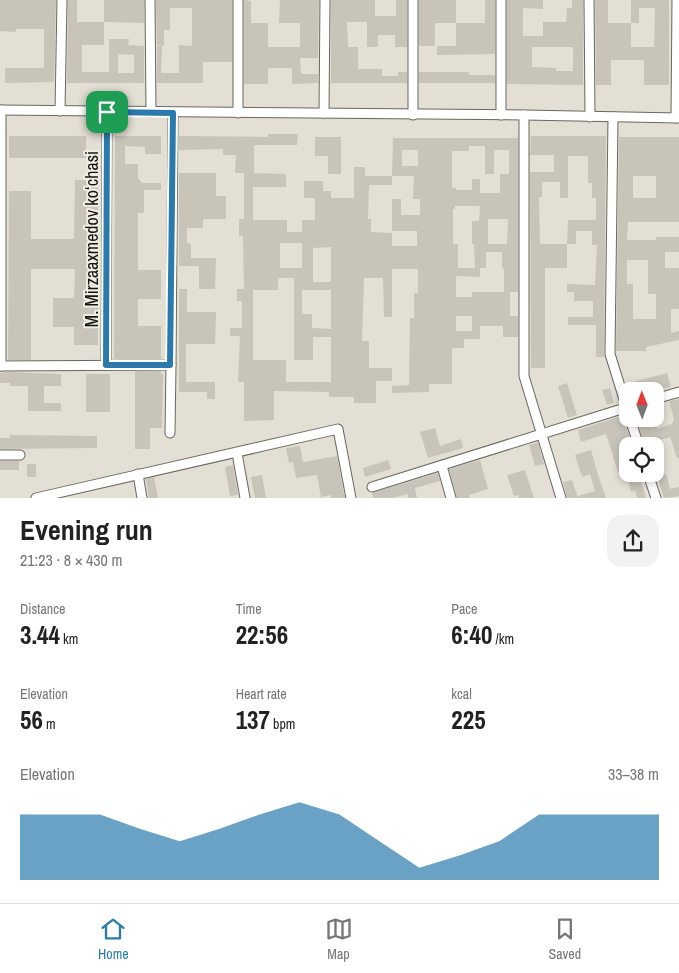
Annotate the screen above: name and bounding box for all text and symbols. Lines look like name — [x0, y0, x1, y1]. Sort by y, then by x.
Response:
pin — [86, 91, 128, 133]
icon: arrive — [93, 98, 121, 126]
street label: M. Mirzaaxmedov koʻchasi — [79, 151, 104, 327]
north arrow — [619, 382, 664, 428]
map controls — [619, 382, 664, 482]
button: locate — [619, 437, 664, 482]
text: Evening run — [20, 511, 153, 549]
button: share — [607, 515, 659, 567]
text: 21:23 · 8 × 430 m — [20, 549, 123, 571]
text: Distance — [20, 600, 65, 618]
text: Time — [236, 600, 262, 618]
text: Pace — [451, 600, 478, 618]
text: 3.44 — [20, 618, 60, 652]
text: 22:56 — [236, 618, 288, 652]
text: 6:40 — [451, 618, 492, 652]
text: km — [60, 630, 78, 648]
text: /km — [492, 630, 514, 648]
text: Elevation — [20, 685, 68, 703]
text: Heart rate — [236, 685, 287, 703]
text: kcal — [451, 685, 472, 703]
text: 56 — [20, 703, 43, 737]
text: 137 — [236, 703, 270, 737]
text: 225 — [451, 703, 486, 737]
text: m — [43, 715, 56, 733]
text: bpm — [270, 715, 295, 733]
text: Elevation — [20, 763, 75, 785]
text: 33–38 m — [608, 763, 659, 785]
tab: Home — [98, 915, 129, 963]
tab: Map — [325, 915, 353, 963]
tab: Saved — [548, 915, 581, 963]

